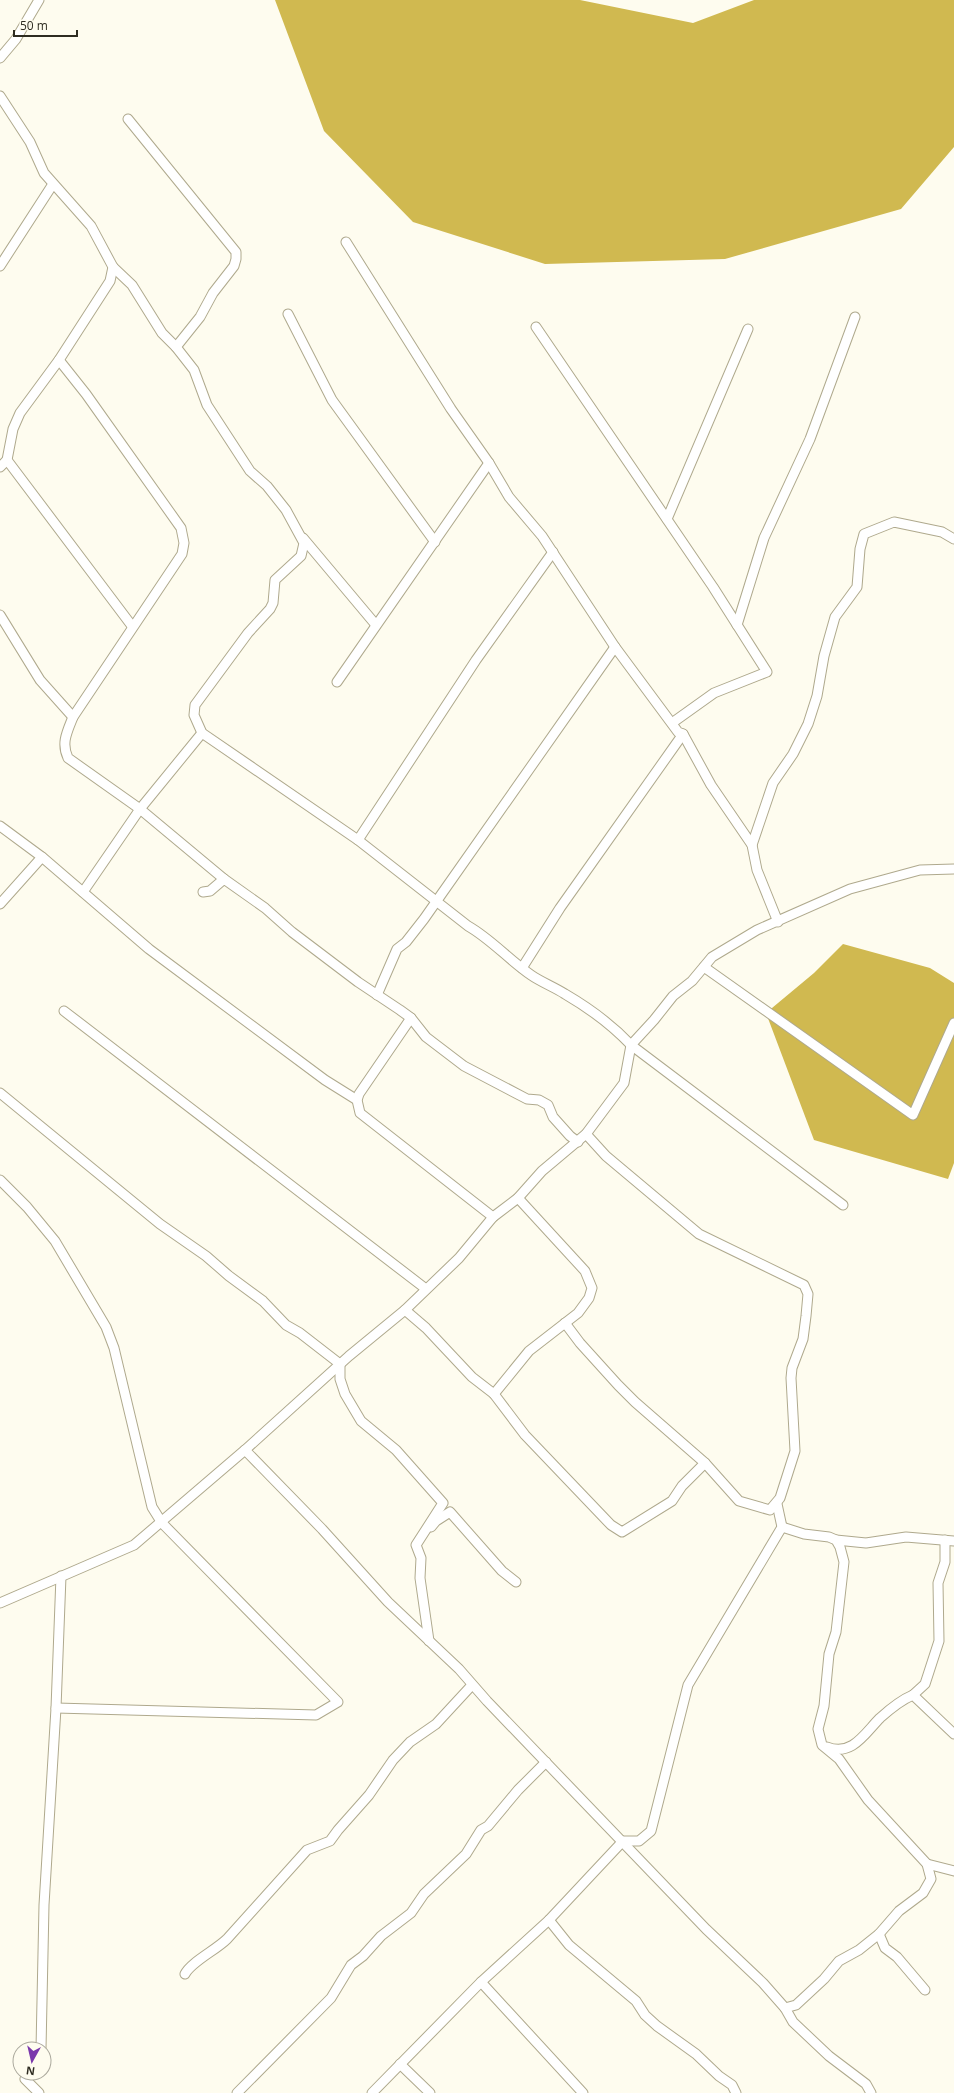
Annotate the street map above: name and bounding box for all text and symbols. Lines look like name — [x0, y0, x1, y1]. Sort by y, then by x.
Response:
scale bar — [14, 12, 77, 38]
text: 50 m — [20, 17, 48, 34]
north arrow — [12, 2041, 52, 2081]
text: N — [25, 2063, 36, 2079]

